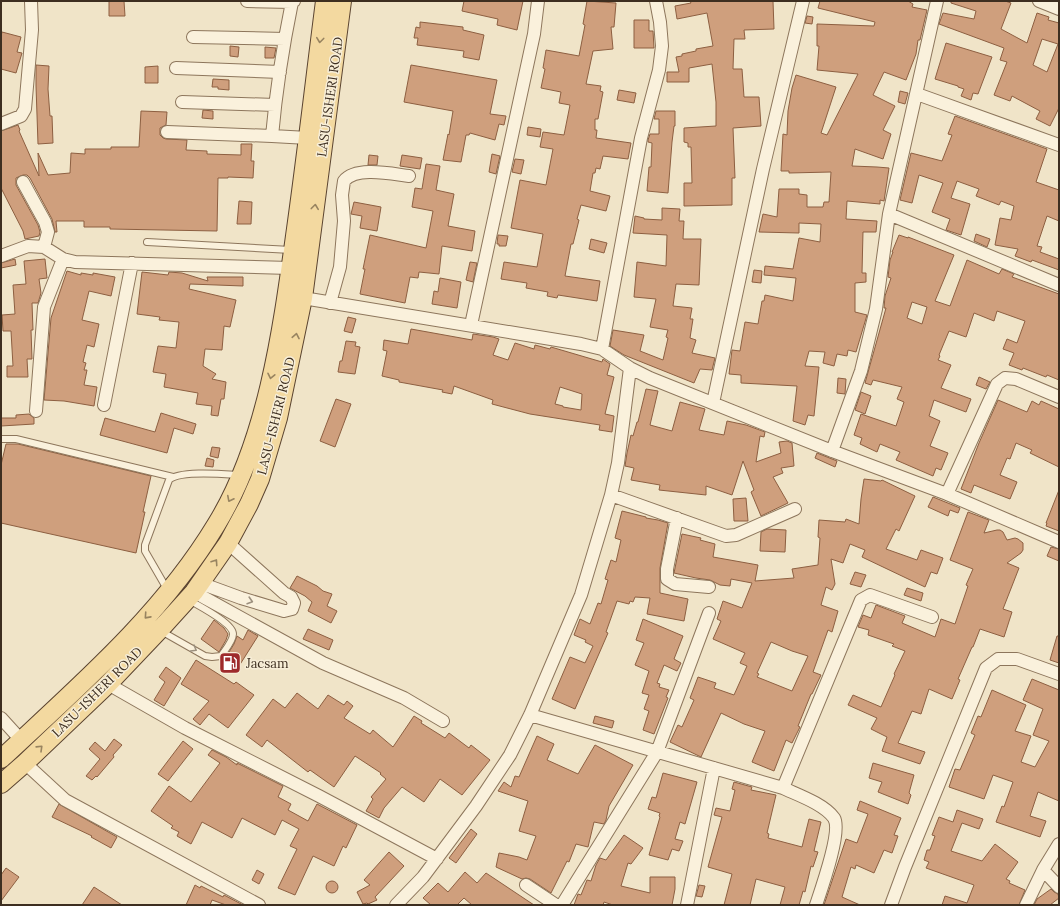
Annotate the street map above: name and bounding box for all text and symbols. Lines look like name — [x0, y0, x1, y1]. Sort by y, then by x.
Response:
street label: LASU-ISHERI ROAD — [313, 36, 347, 158]
one-way arrow — [316, 37, 325, 43]
one-way arrow — [310, 204, 319, 211]
one-way arrow — [291, 333, 299, 339]
street label: LASU-ISHERI ROAD — [253, 355, 299, 477]
one-way arrow — [267, 373, 276, 379]
one-way arrow — [228, 495, 235, 502]
one-way arrow — [210, 559, 218, 566]
one-way arrow — [247, 596, 254, 605]
one-way arrow — [145, 611, 152, 619]
street label: LASU-ISHERI ROAD — [48, 643, 146, 741]
one-way arrow — [190, 645, 197, 652]
fuel station icon: Jacsam — [217, 650, 243, 676]
place label: Jacsam — [245, 655, 289, 672]
one-way arrow — [35, 745, 43, 753]

